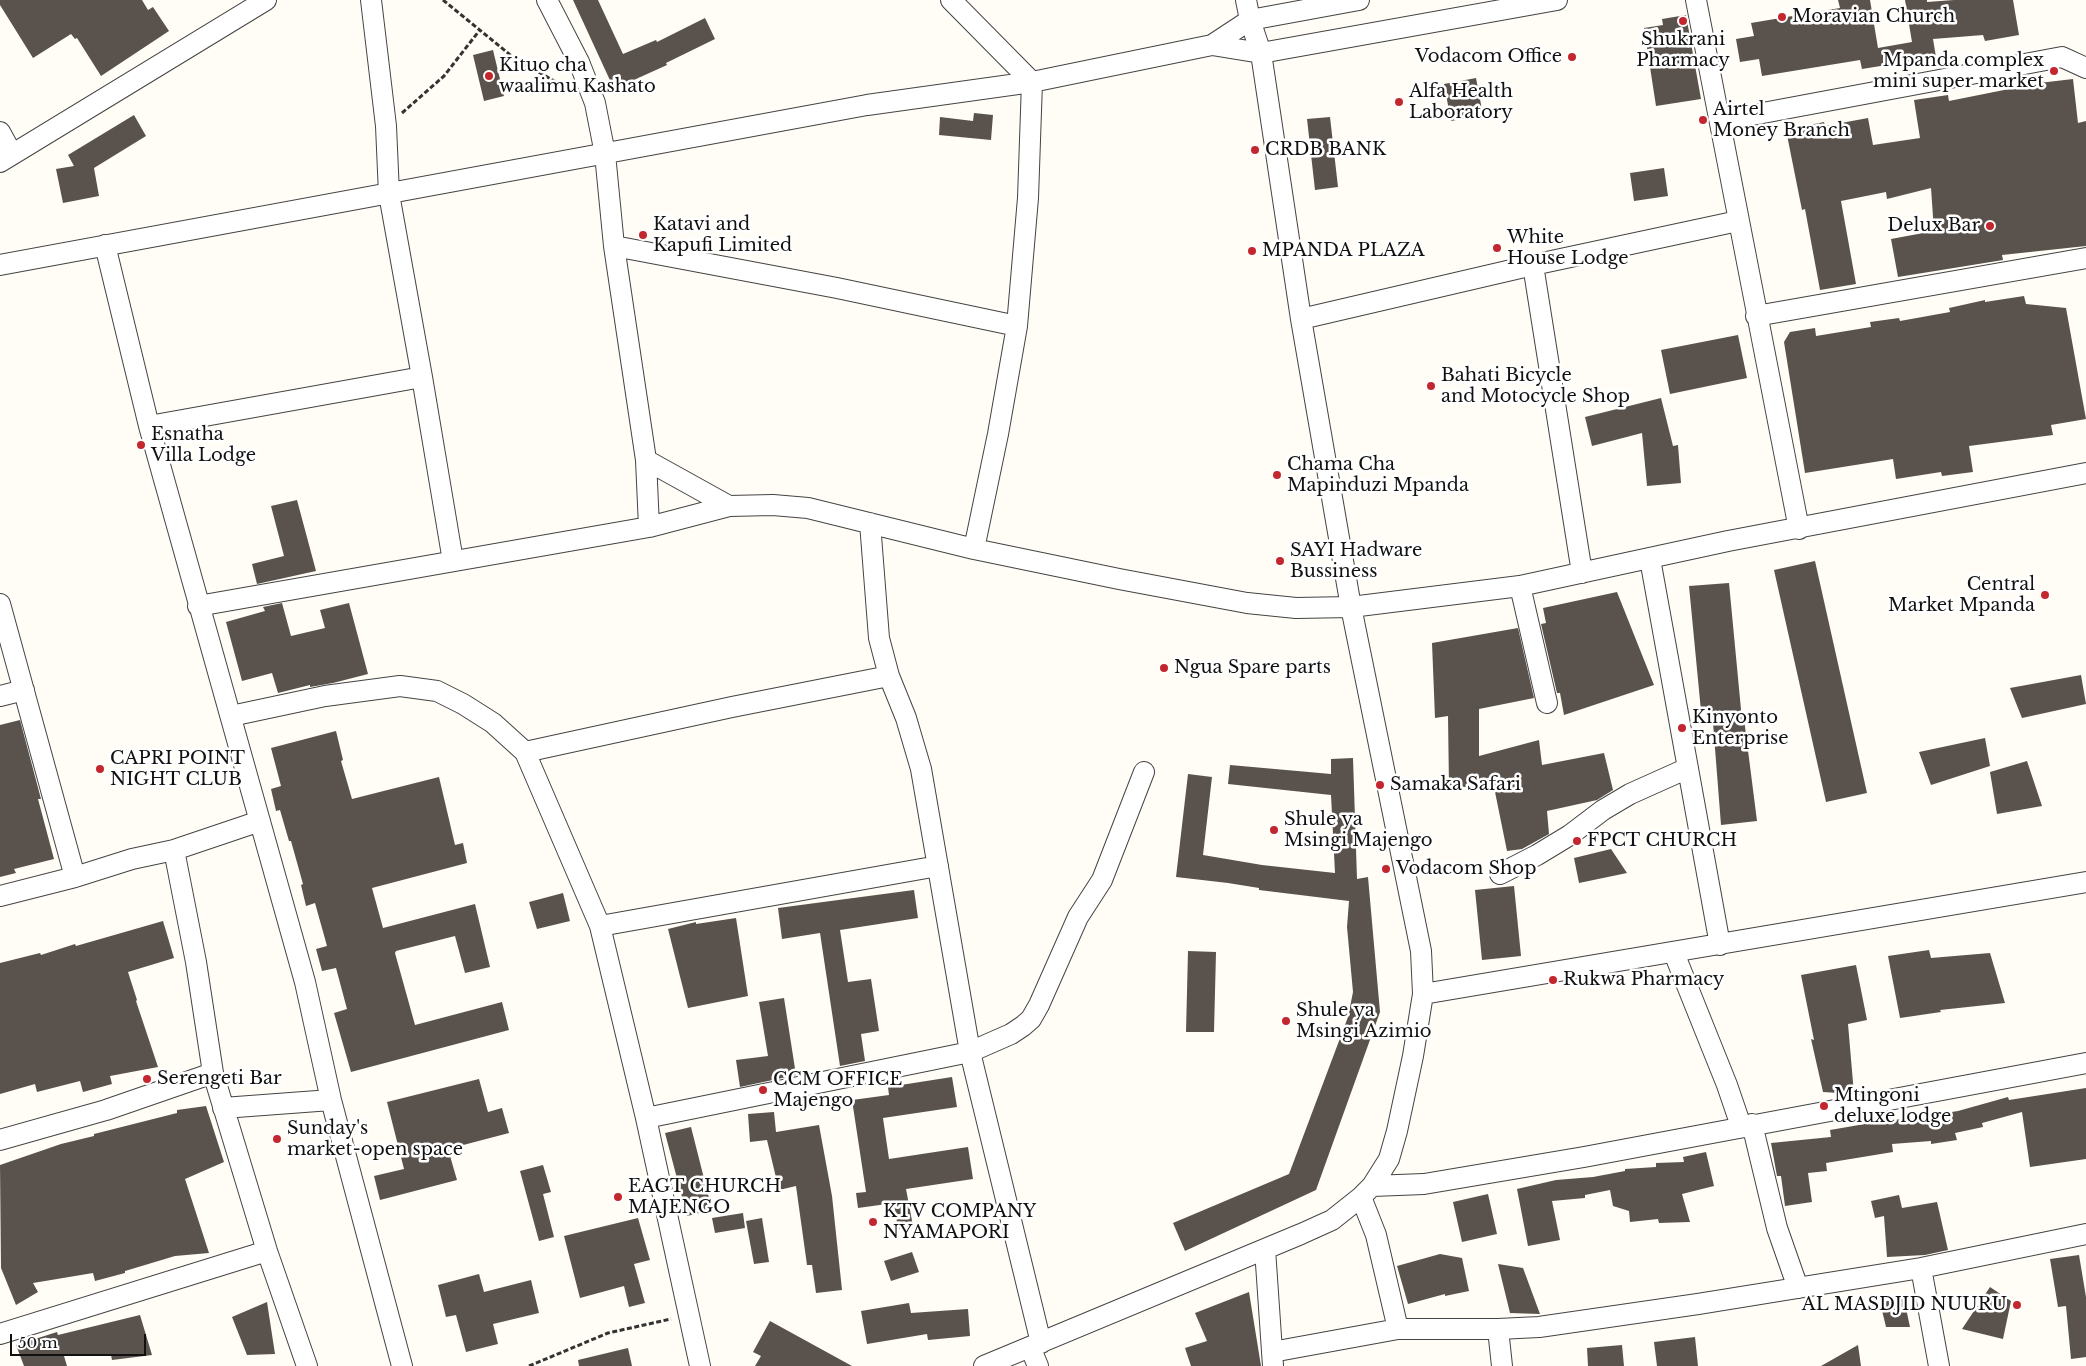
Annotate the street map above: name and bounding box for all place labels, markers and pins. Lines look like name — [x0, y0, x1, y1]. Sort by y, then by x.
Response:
place label: Moravian Church — [1792, 6, 1955, 28]
marker: Moravian Church — [1776, 11, 1788, 23]
marker: Shukrani Pharmacy — [1677, 15, 1689, 27]
place label: Shukrani Pharmacy — [1636, 29, 1730, 72]
place label: Vodacom Office — [1415, 46, 1562, 68]
place label: Mpanda complex mini super market — [1873, 50, 2044, 92]
marker: Vodacom Office — [1566, 51, 1578, 63]
place label: Kituo cha waalimu Kashato — [499, 55, 656, 98]
marker: Mpanda complex mini super market — [2048, 65, 2060, 77]
marker: Kituo cha waalimu Kashato — [483, 70, 495, 82]
place label: Alfa Health Laboratory — [1409, 81, 1513, 124]
marker: Alfa Health Laboratory — [1393, 96, 1405, 108]
place label: Airtel Money Branch — [1713, 99, 1850, 142]
marker: Airtel Money Branch — [1697, 114, 1709, 126]
place label: CRDB BANK — [1265, 139, 1386, 161]
marker: CRDB BANK — [1249, 144, 1261, 156]
place label: Katavi and Kapufi Limited — [653, 214, 792, 256]
place label: Delux Bar — [1887, 215, 1980, 237]
marker: Delux Bar — [1984, 220, 1996, 232]
place label: White House Lodge — [1507, 227, 1629, 270]
marker: Katavi and Kapufi Limited — [637, 229, 649, 241]
place label: MPANDA PLAZA — [1262, 240, 1425, 262]
marker: White House Lodge — [1491, 242, 1503, 254]
marker: MPANDA PLAZA — [1246, 245, 1258, 257]
place label: Bahati Bicycle and Motocycle Shop — [1441, 365, 1630, 408]
marker: Bahati Bicycle and Motocycle Shop — [1425, 380, 1437, 392]
place label: Esnatha Villa Lodge — [151, 424, 256, 466]
marker: Esnatha Villa Lodge — [135, 439, 147, 451]
place label: Chama Cha Mapinduzi Mpanda — [1287, 454, 1469, 496]
marker: Chama Cha Mapinduzi Mpanda — [1271, 469, 1283, 481]
place label: SAYI Hadware Bussiness — [1290, 540, 1422, 582]
marker: SAYI Hadware Bussiness — [1274, 555, 1286, 567]
place label: Central Market Mpanda — [1888, 574, 2035, 616]
marker: Central Market Mpanda — [2039, 589, 2051, 601]
place label: Ngua Spare parts — [1174, 657, 1331, 679]
marker: Ngua Spare parts — [1158, 662, 1170, 674]
place label: Kinyonto Enterprise — [1692, 707, 1789, 750]
marker: Kinyonto Enterprise — [1676, 722, 1688, 734]
place label: CAPRI POINT NIGHT CLUB — [110, 748, 245, 791]
marker: CAPRI POINT NIGHT CLUB — [94, 763, 106, 775]
place label: Samaka Safari — [1390, 774, 1521, 796]
marker: Samaka Safari — [1374, 779, 1386, 791]
place label: Shule ya Msingi Majengo — [1284, 809, 1433, 852]
marker: Shule ya Msingi Majengo — [1268, 824, 1280, 836]
place label: FPCT CHURCH — [1587, 830, 1737, 852]
marker: FPCT CHURCH — [1571, 835, 1583, 847]
place label: Vodacom Shop — [1396, 858, 1536, 880]
marker: Vodacom Shop — [1380, 863, 1392, 875]
place label: Rukwa Pharmacy — [1563, 969, 1724, 991]
marker: Rukwa Pharmacy — [1547, 974, 1559, 986]
place label: Shule ya Msingi Azimio — [1296, 1000, 1432, 1042]
marker: Shule ya Msingi Azimio — [1280, 1015, 1292, 1027]
place label: Serengeti Bar — [157, 1068, 282, 1090]
place label: CCM OFFICE Majengo — [773, 1069, 902, 1112]
marker: Serengeti Bar — [141, 1073, 153, 1085]
marker: CCM OFFICE Majengo — [757, 1084, 769, 1096]
place label: Mtingoni deluxe lodge — [1834, 1085, 1951, 1128]
marker: Mtingoni deluxe lodge — [1818, 1100, 1830, 1112]
place label: Sunday's market-open space — [287, 1118, 463, 1160]
marker: Sunday's market-open space — [271, 1133, 283, 1145]
place label: EAGT CHURCH MAJENGO — [628, 1176, 781, 1218]
marker: EAGT CHURCH MAJENGO — [612, 1191, 624, 1203]
place label: KTV COMPANY NYAMAPORI — [883, 1201, 1036, 1244]
marker: KTV COMPANY NYAMAPORI — [867, 1216, 879, 1228]
place label: AL MASDJID NUURU — [1802, 1294, 2007, 1316]
marker: AL MASDJID NUURU — [2011, 1299, 2023, 1311]

